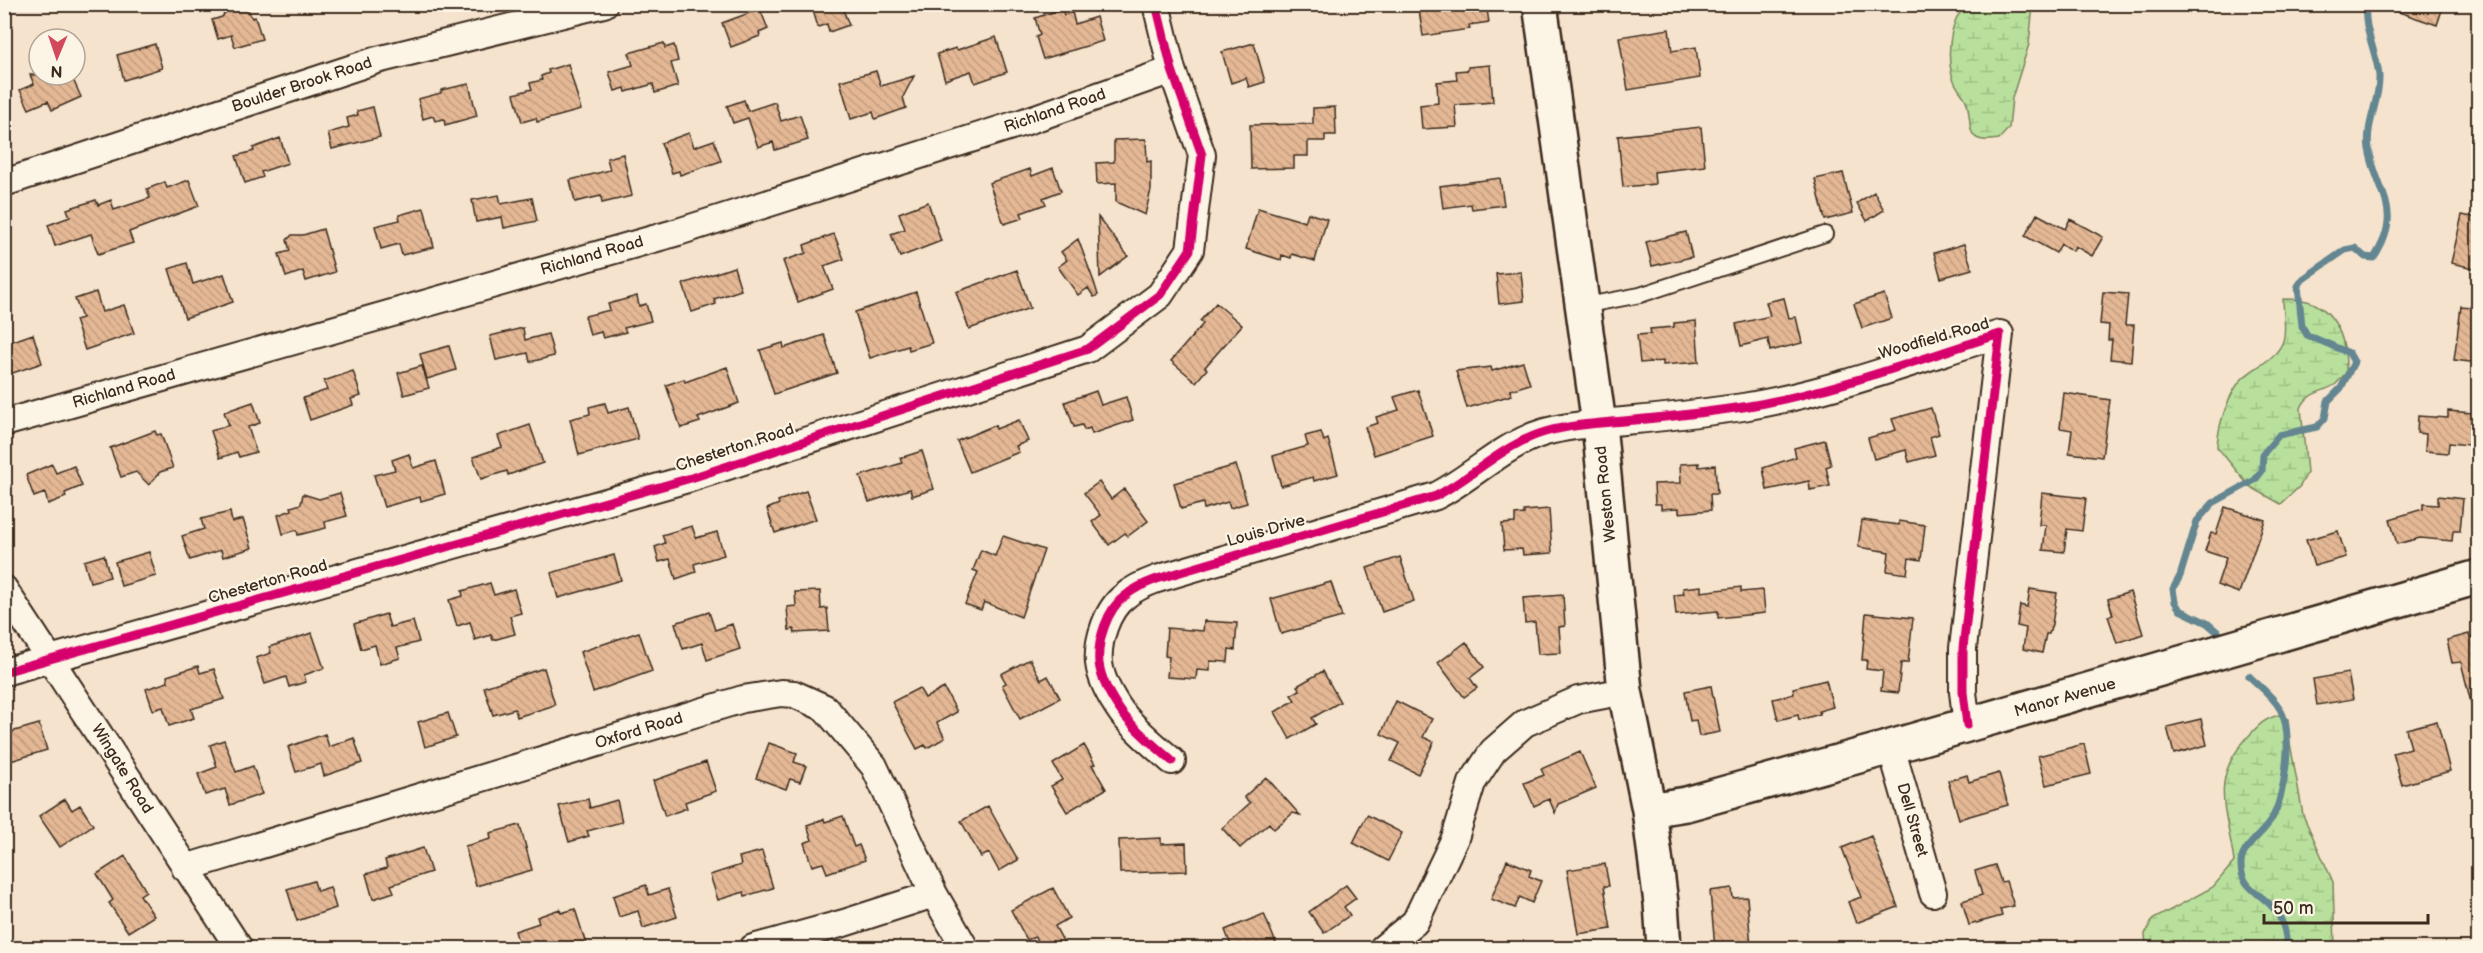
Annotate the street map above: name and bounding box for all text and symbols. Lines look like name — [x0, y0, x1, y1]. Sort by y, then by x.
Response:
north arrow — [27, 27, 87, 87]
street label: Boulder Brook Road — [229, 53, 375, 117]
text: N — [50, 61, 63, 80]
street label: Richland Road — [1002, 85, 1108, 137]
street label: Richland Road — [538, 232, 646, 280]
street label: Woodfield Road — [1877, 314, 1991, 364]
street label: Richland Road — [70, 365, 178, 413]
street label: Chesterton Road — [674, 420, 796, 476]
street label: Weston Road — [1592, 445, 1620, 543]
street label: Louis Drive — [1225, 511, 1308, 551]
street label: Chesterton Road — [206, 556, 330, 608]
street label: Manor Avenue — [2012, 674, 2118, 722]
street label: Oxford Road — [593, 709, 685, 753]
street label: Wingate Road — [87, 721, 157, 817]
street label: Dell Street — [1892, 781, 1932, 859]
scale bar — [2264, 887, 2428, 925]
text: 50 m — [2273, 898, 2314, 919]

